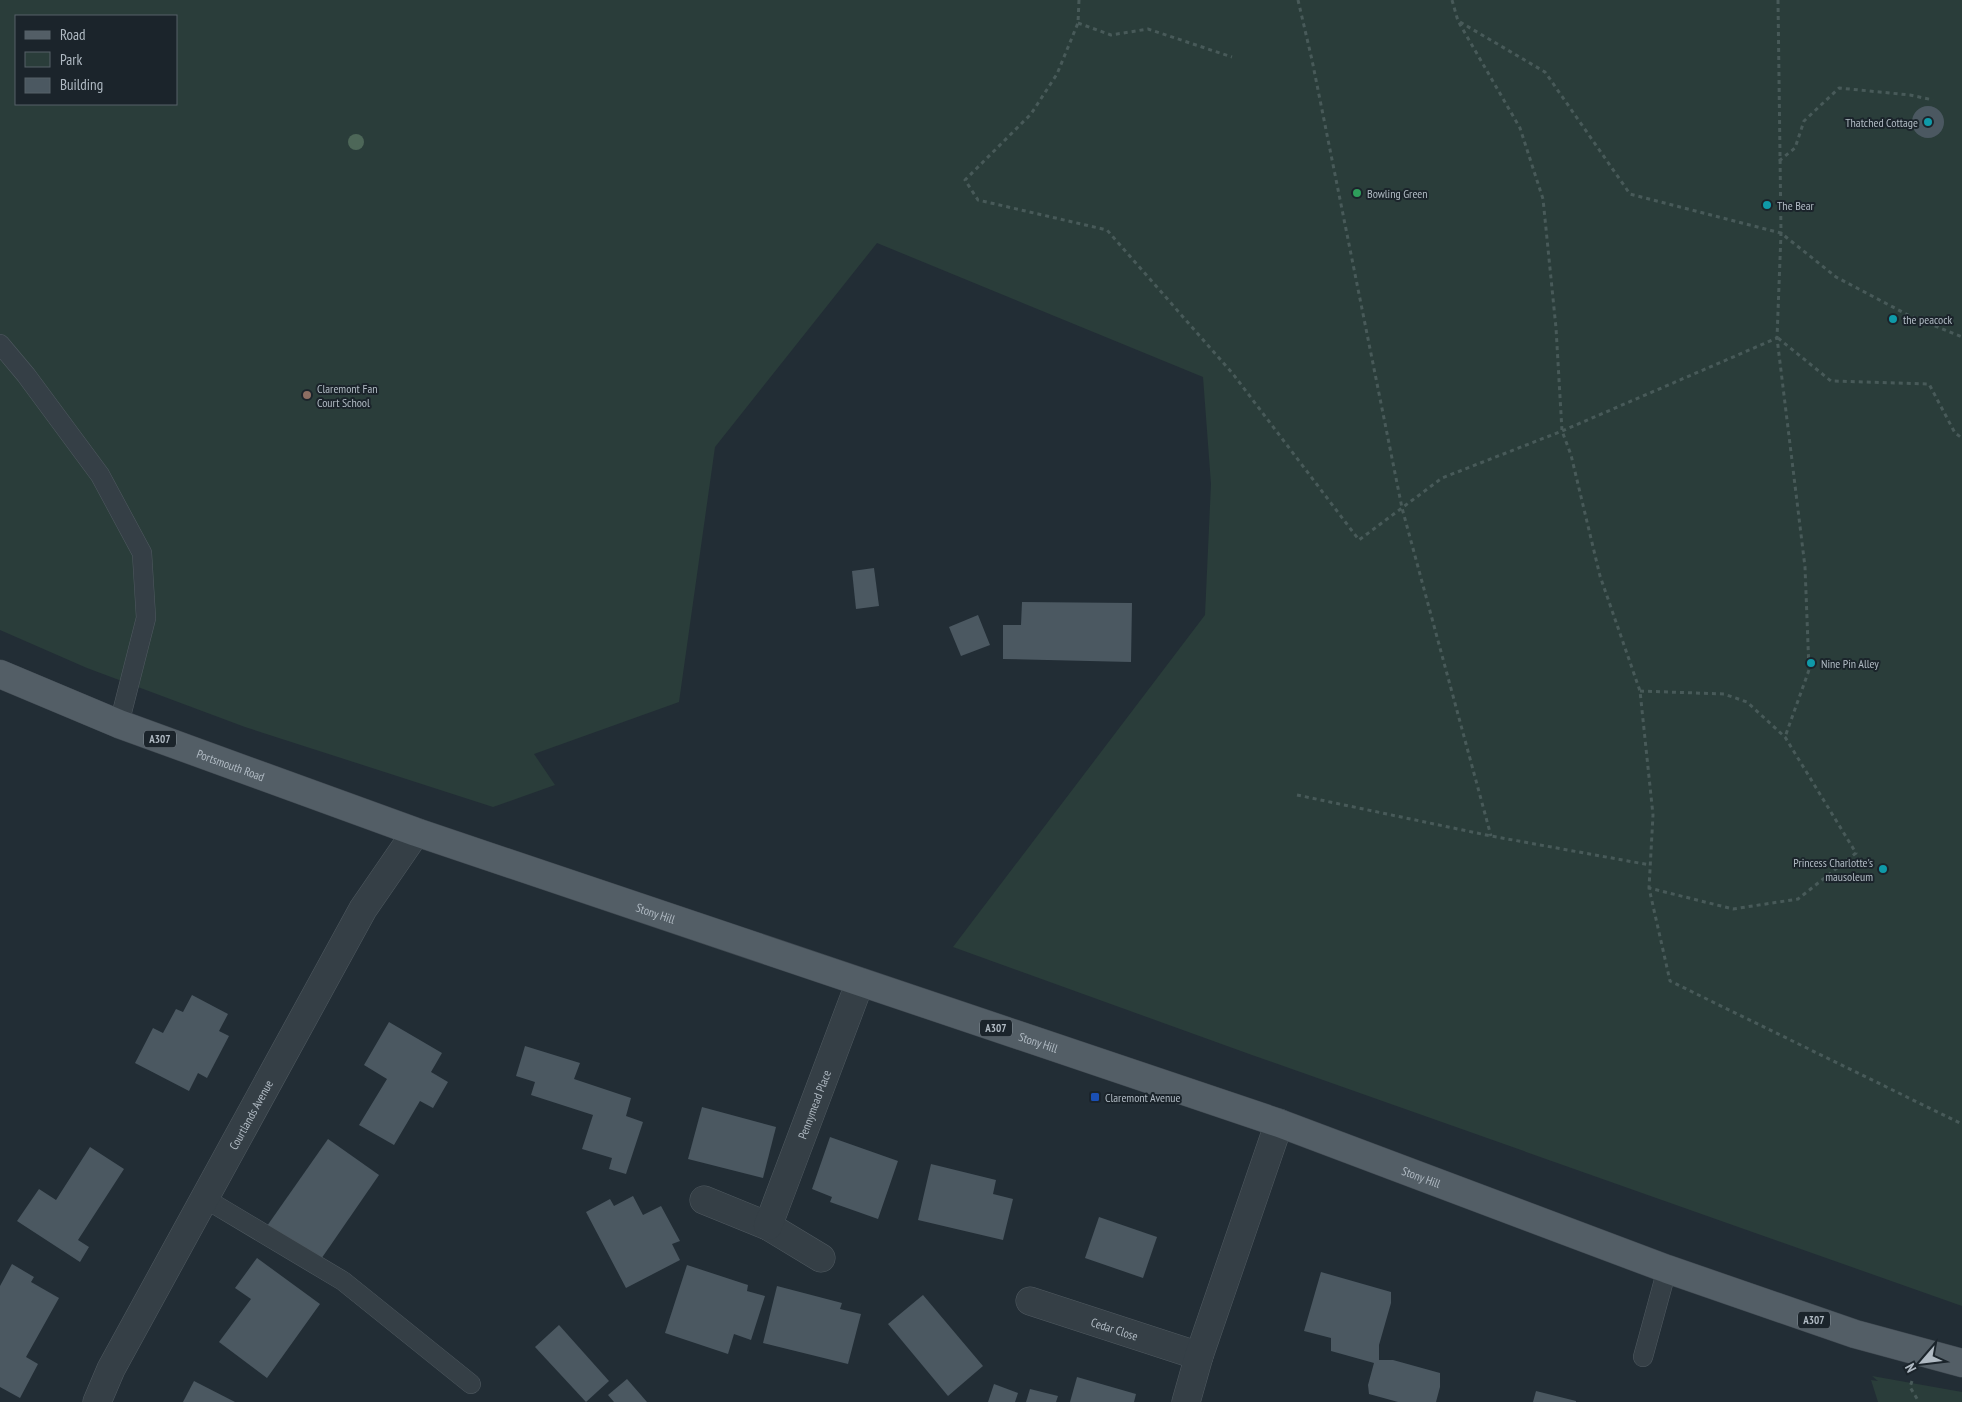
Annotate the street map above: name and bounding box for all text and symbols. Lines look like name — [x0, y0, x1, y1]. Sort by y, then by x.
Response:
legend — [15, 15, 178, 105]
text: Road — [60, 25, 86, 44]
text: Park — [60, 50, 82, 69]
text: Building — [60, 75, 103, 94]
place label: Thatched Cottage — [1845, 115, 1918, 130]
marker: Thatched Cottage — [1922, 116, 1934, 128]
place label: Bowling Green — [1367, 186, 1427, 201]
marker: Bowling Green — [1351, 187, 1363, 199]
place label: The Bear — [1777, 198, 1815, 213]
marker: The Bear — [1761, 199, 1773, 211]
place label: the peacock — [1903, 312, 1953, 327]
marker: the peacock — [1887, 313, 1899, 325]
place label: Claremont Fan Court School — [317, 381, 377, 410]
marker: Claremont Fan Court School — [301, 389, 313, 401]
place label: Nine Pin Alley — [1821, 656, 1879, 671]
marker: Nine Pin Alley — [1805, 657, 1817, 669]
road number: A307 — [144, 731, 176, 748]
street label: Portsmouth Road — [195, 745, 267, 784]
place label: Princess Charlotte's mausoleum — [1793, 855, 1873, 884]
marker: Princess Charlotte's mausoleum — [1877, 863, 1889, 875]
street label: Stony Hill — [634, 899, 677, 926]
road number: A307 — [980, 1020, 1012, 1036]
street label: Stony Hill — [1017, 1028, 1060, 1055]
street label: Pennymead Place — [794, 1068, 834, 1141]
street label: Courtlands Avenue — [225, 1077, 276, 1152]
place label: Claremont Avenue — [1105, 1090, 1181, 1105]
marker: Claremont Avenue — [1089, 1091, 1101, 1103]
street label: Stony Hill — [1400, 1162, 1443, 1191]
road number: A307 — [1798, 1312, 1830, 1328]
street label: Cedar Close — [1089, 1314, 1140, 1343]
north arrow — [1897, 1337, 1947, 1387]
text: N — [1901, 1361, 1920, 1376]

